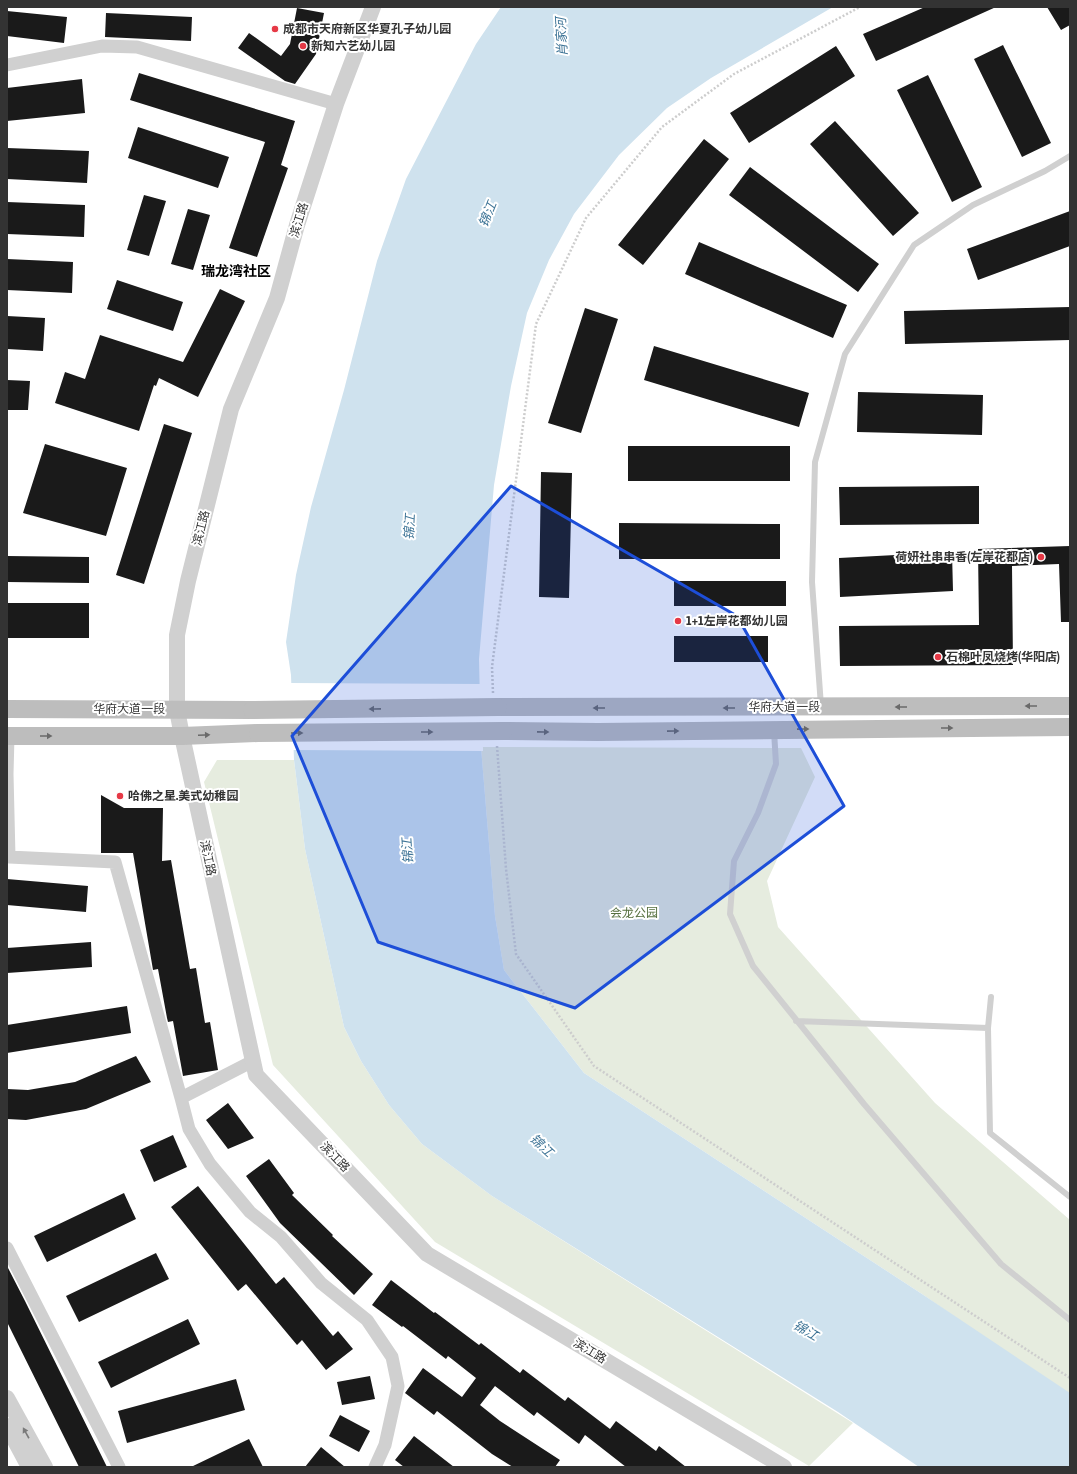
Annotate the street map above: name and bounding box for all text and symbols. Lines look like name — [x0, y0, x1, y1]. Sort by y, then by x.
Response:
water label: 肖家河 — [553, 14, 570, 57]
place label: 成都市天府新区华夏孔子幼儿园 — [283, 22, 451, 36]
marker: 成都市天府新区华夏孔子幼儿园 — [270, 24, 280, 34]
place label: 新知六艺幼儿园 — [311, 39, 395, 53]
marker: 新知六艺幼儿园 — [298, 41, 308, 51]
water label: 锦江 — [476, 197, 500, 229]
street label: 滨江路 — [287, 201, 311, 239]
district label: 瑞龙湾社区 — [201, 263, 271, 279]
street label: 滨江路 — [190, 509, 212, 547]
water label: 锦江 — [401, 512, 418, 540]
place label: 荷妍社串串香(左岸花都店) — [895, 550, 1033, 564]
marker: 荷妍社串串香(左岸花都店) — [1036, 552, 1046, 562]
place label: 1+1左岸花都幼儿园 — [686, 614, 788, 628]
marker: 1+1左岸花都幼儿园 — [673, 616, 683, 626]
place label: 石棉叶凤烧烤(华阳店) — [946, 650, 1060, 664]
marker: 石棉叶凤烧烤(华阳店) — [933, 652, 943, 662]
street label: 华府大道一段 — [748, 700, 820, 714]
street label: 华府大道一段 — [93, 702, 165, 716]
one-way arrow — [1024, 703, 1037, 709]
one-way arrow — [894, 704, 907, 710]
one-way arrow — [592, 705, 605, 711]
one-way arrow — [722, 705, 735, 711]
one-way arrow — [368, 706, 381, 712]
one-way arrow — [941, 725, 954, 731]
one-way arrow — [797, 726, 809, 733]
one-way arrow — [667, 728, 680, 734]
one-way arrow — [421, 729, 434, 735]
one-way arrow — [537, 729, 550, 735]
one-way arrow — [291, 730, 304, 736]
one-way arrow — [198, 732, 211, 738]
one-way arrow — [40, 733, 53, 739]
place label: 哈佛之星.美式幼稚园 — [128, 789, 238, 803]
marker: 哈佛之星.美式幼稚园 — [115, 791, 125, 801]
water label: 锦江 — [399, 835, 416, 864]
street label: 滨江路 — [197, 839, 219, 877]
park label: 会龙公园 — [610, 906, 658, 920]
water label: 锦江 — [527, 1131, 558, 1161]
street label: 滨江路 — [317, 1139, 353, 1175]
water label: 锦江 — [791, 1317, 822, 1344]
street label: 滨江路 — [571, 1336, 609, 1366]
one-way arrow — [23, 1427, 29, 1439]

